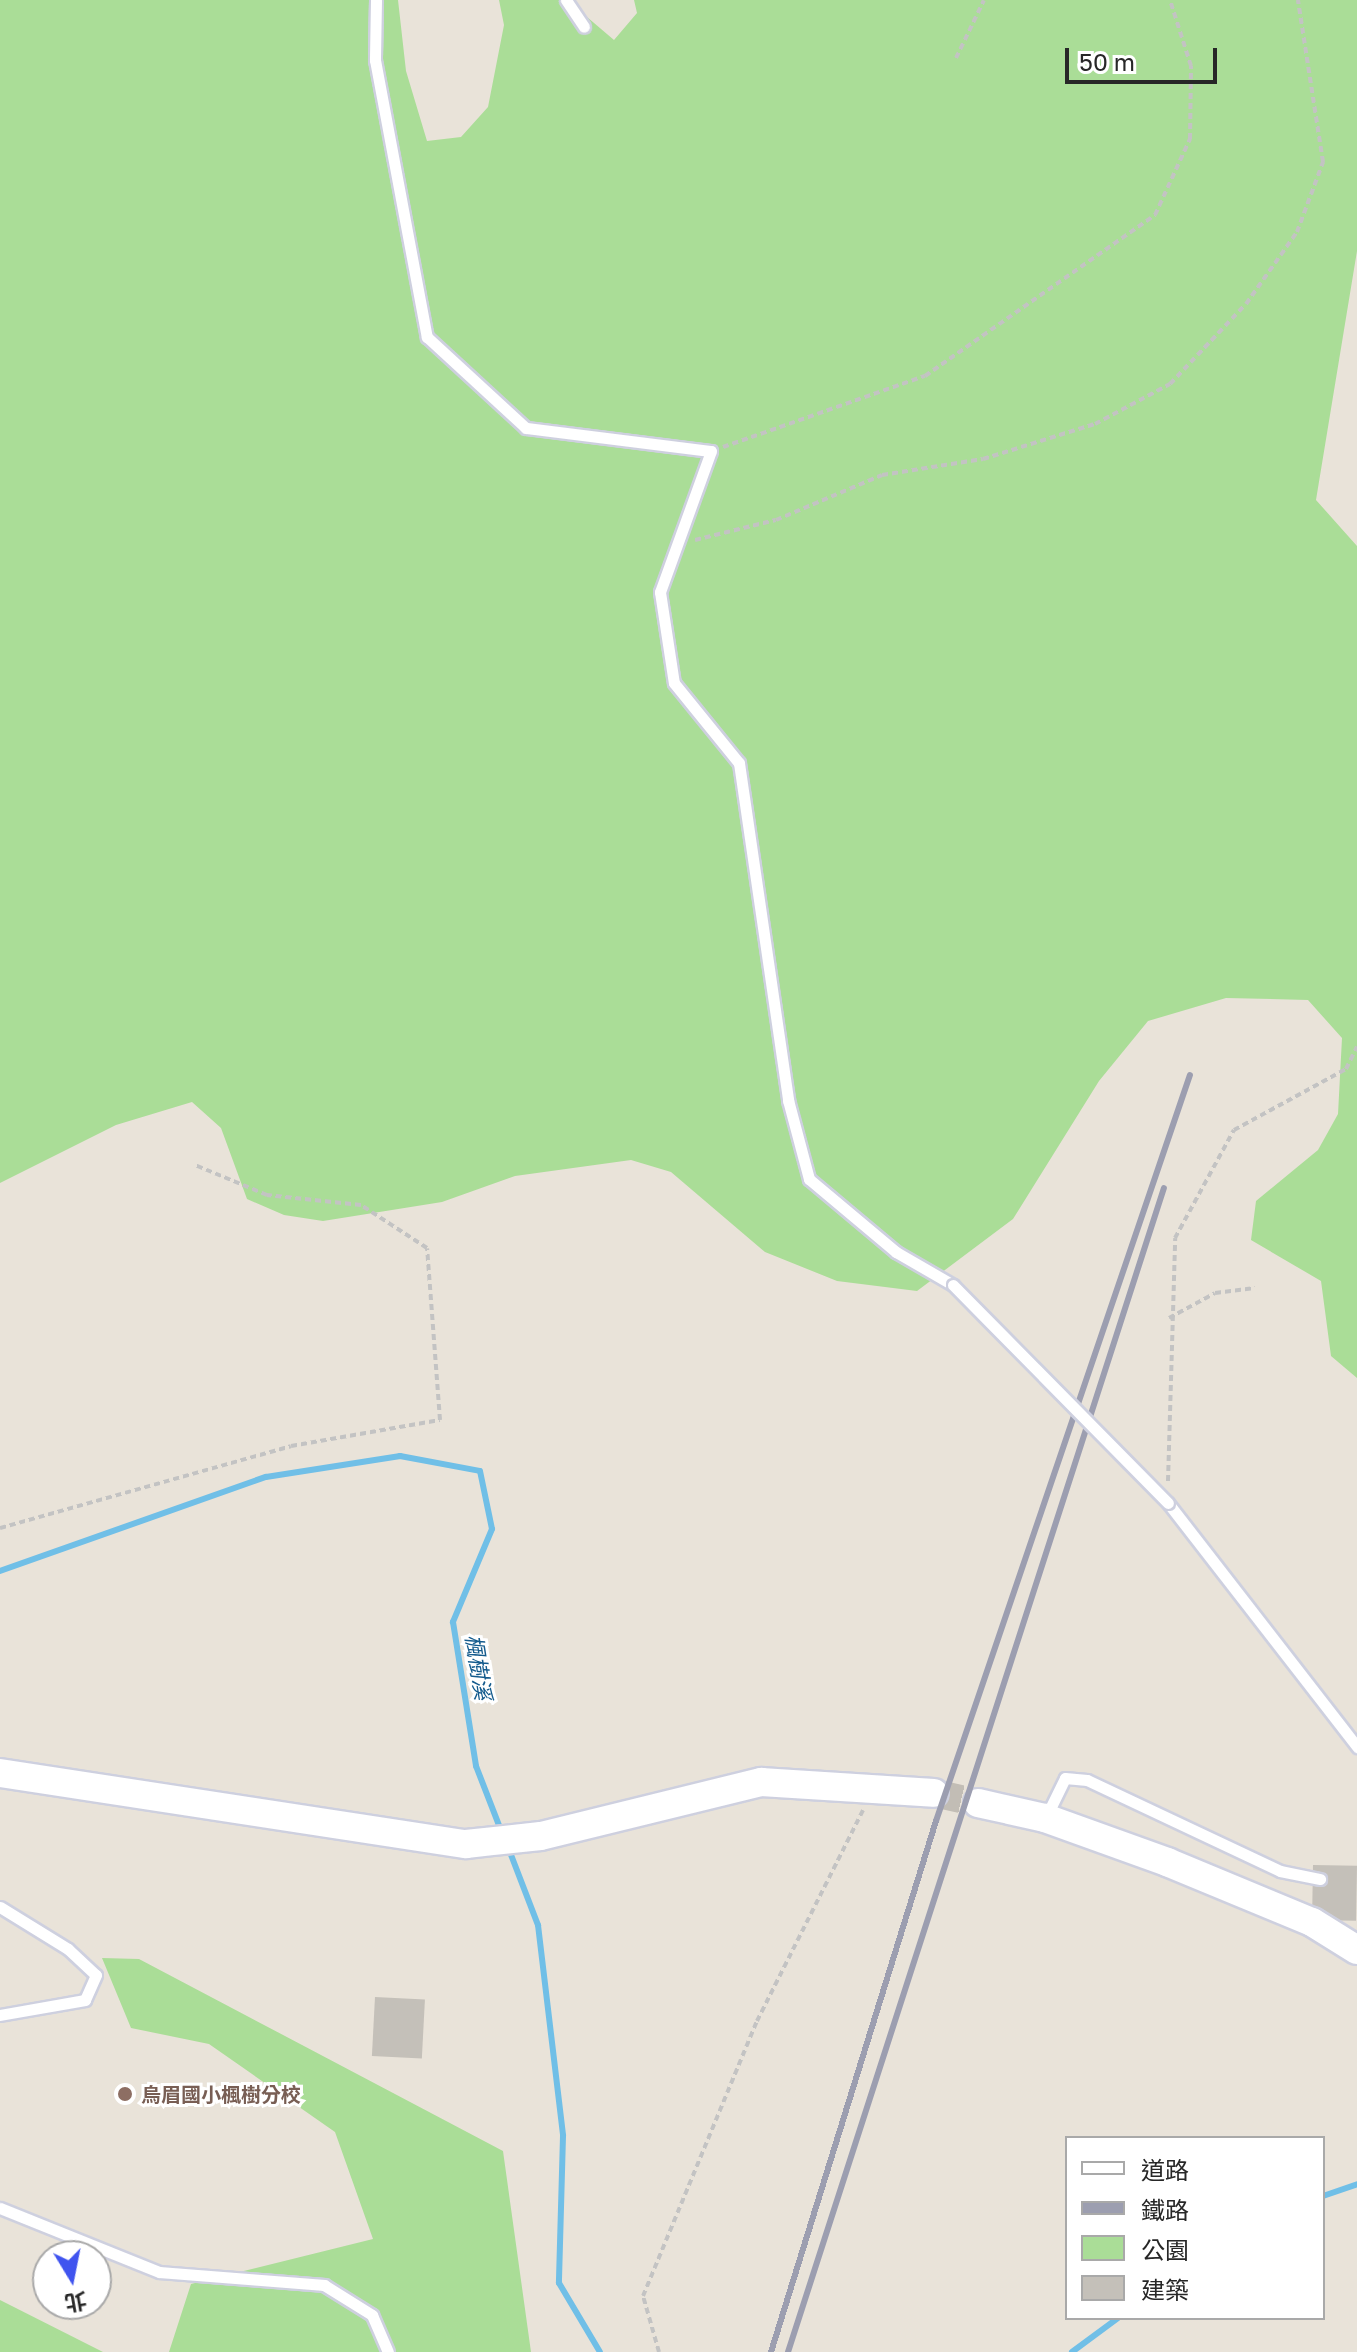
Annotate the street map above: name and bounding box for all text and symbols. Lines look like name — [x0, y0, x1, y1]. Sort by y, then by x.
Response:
scale bar — [1069, 32, 1221, 82]
text: 50 m — [1079, 47, 1135, 76]
water label: 楓樹溪 — [461, 1632, 497, 1702]
place label: 烏眉國小楓樹分校 — [141, 2082, 301, 2106]
marker: 烏眉國小楓樹分校 — [116, 2085, 134, 2103]
legend — [1065, 2136, 1325, 2320]
text: 道路 — [1141, 2155, 1189, 2184]
text: 鐵路 — [1141, 2195, 1189, 2224]
text: 公園 — [1141, 2235, 1189, 2264]
north arrow — [32, 2240, 112, 2320]
text: 建築 — [1141, 2275, 1189, 2304]
text: 北 — [63, 2287, 89, 2317]

